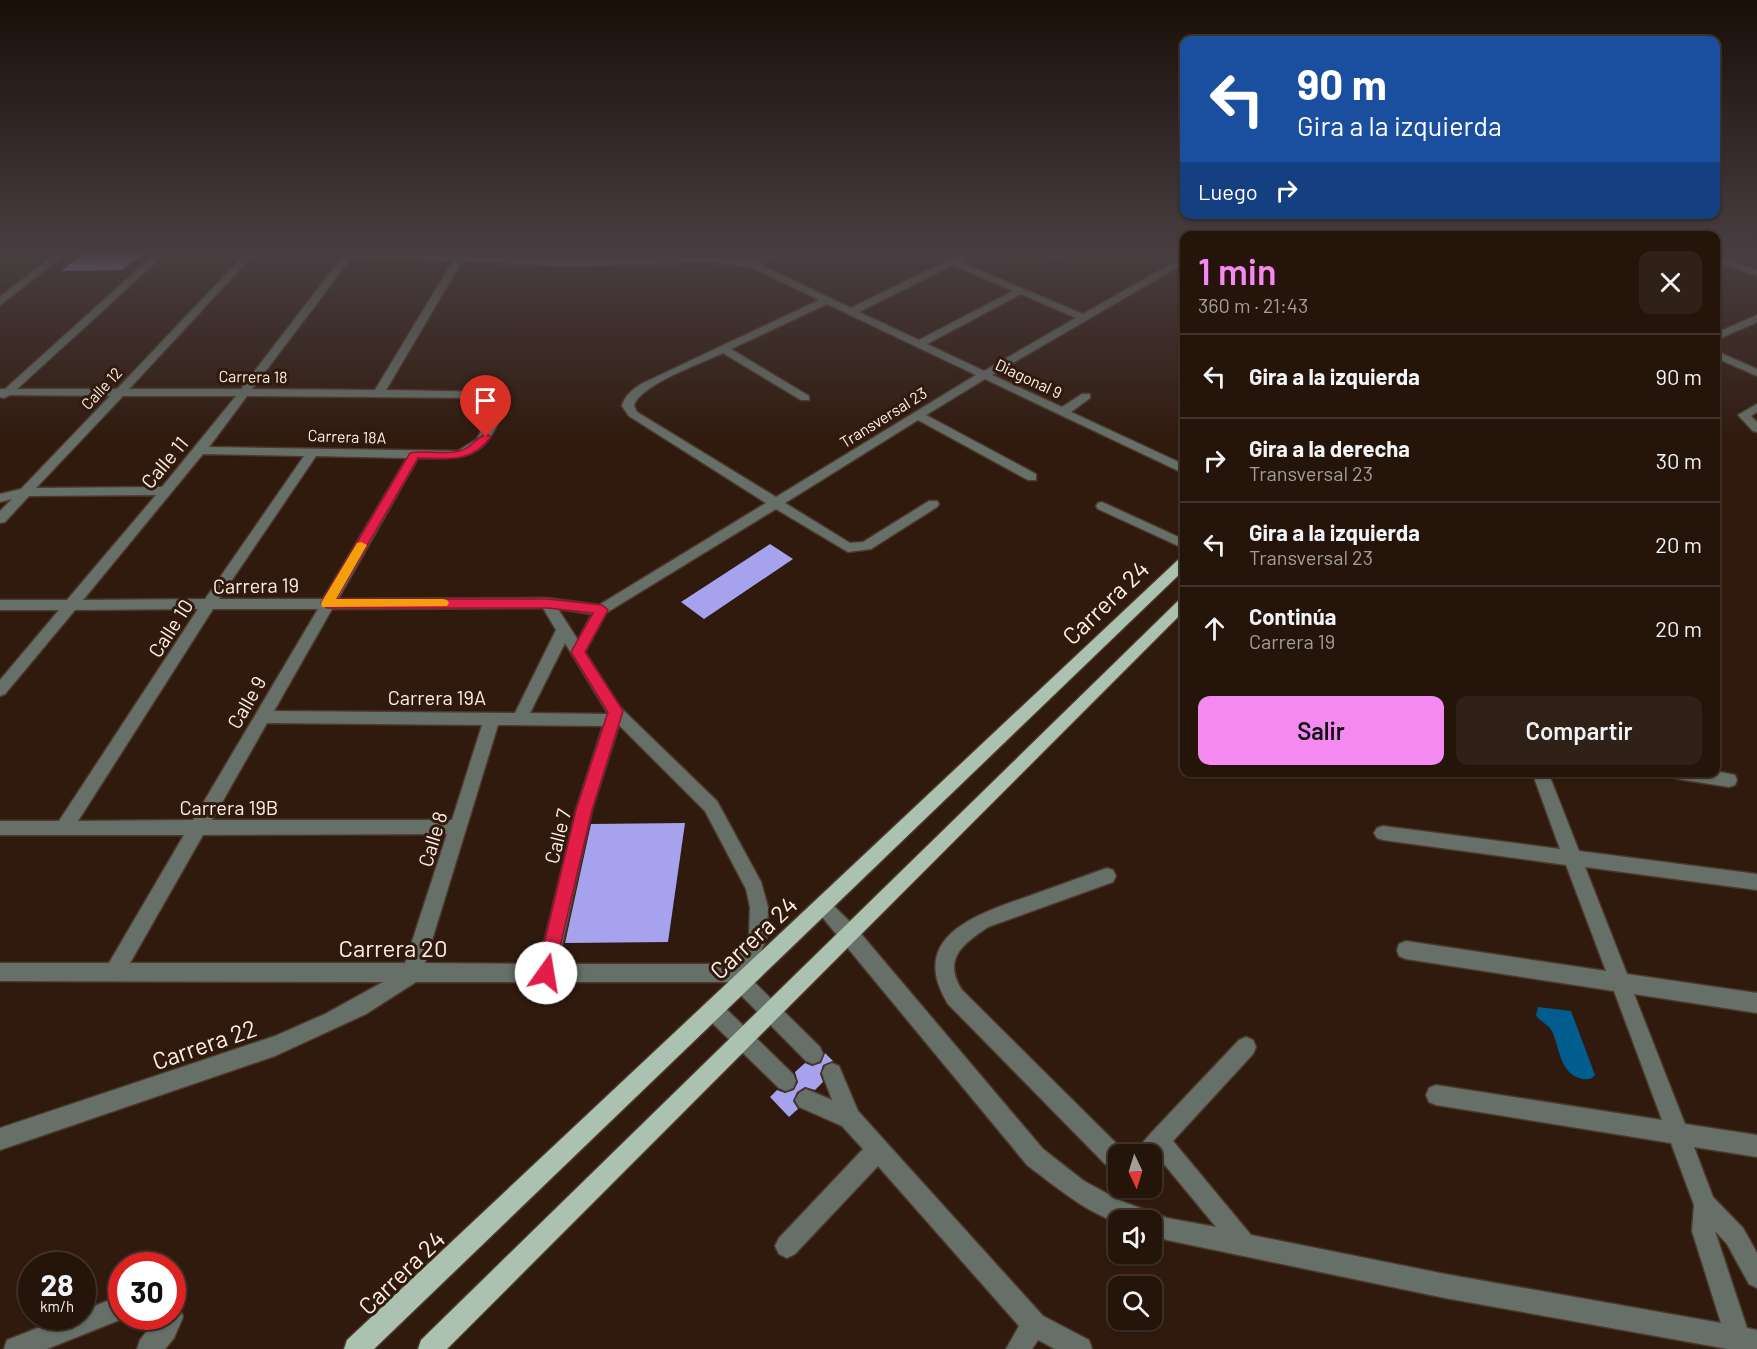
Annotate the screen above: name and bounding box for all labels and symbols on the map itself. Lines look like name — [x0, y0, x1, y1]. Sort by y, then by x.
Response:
street label: Diagonal 9 — [993, 354, 1065, 402]
street label: Calle 12 — [77, 363, 125, 413]
street label: Carrera 18 — [218, 366, 288, 386]
pin — [460, 375, 511, 437]
street label: Transversal 23 — [836, 383, 930, 451]
street label: Carrera 18A — [307, 425, 387, 447]
street label: Calle 11 — [135, 431, 193, 493]
street label: Carrera 24 — [1056, 554, 1154, 650]
street label: Carrera 19 — [213, 572, 299, 598]
street label: Calle 10 — [142, 594, 198, 662]
street label: Calle 9 — [221, 672, 271, 732]
street label: Carrera 19A — [388, 685, 486, 709]
street label: Carrera 19B — [180, 795, 278, 819]
street label: Calle 7 — [539, 806, 575, 866]
street label: Calle 8 — [412, 808, 452, 870]
street label: Carrera 24 — [703, 889, 803, 985]
street label: Carrera 20 — [339, 933, 447, 962]
position arrow — [514, 941, 578, 1005]
street label: Carrera 22 — [148, 1013, 260, 1075]
north arrow — [1108, 1144, 1162, 1198]
street label: Carrera 24 — [352, 1224, 450, 1320]
speed limit sign: 30 — [108, 1252, 186, 1330]

